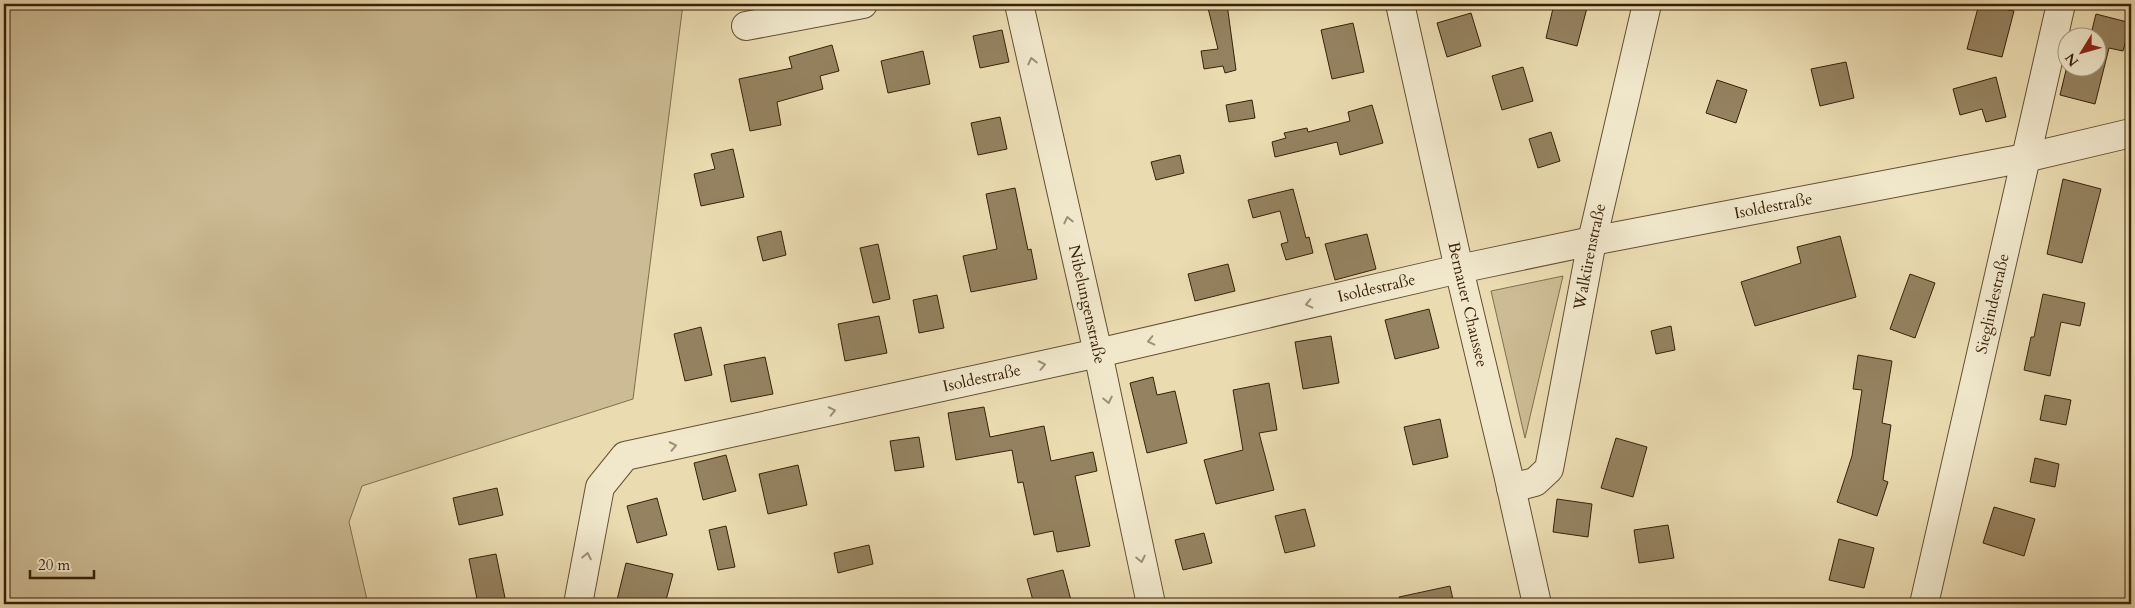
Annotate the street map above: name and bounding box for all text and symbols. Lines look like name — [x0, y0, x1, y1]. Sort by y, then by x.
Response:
north arrow — [2058, 28, 2108, 78]
text: N — [2061, 49, 2083, 70]
one-way arrow — [1027, 57, 1038, 66]
street label: Isoldestraße — [1732, 188, 1814, 225]
street label: Walkürenstraße — [1568, 201, 1611, 313]
one-way arrow — [1063, 215, 1074, 224]
street label: Bernauer Chaussee — [1442, 240, 1493, 369]
street label: Nibelungenstraße — [1063, 243, 1111, 366]
street label: Sieglindestraße — [1970, 251, 2015, 356]
street label: Isoldestraße — [1335, 268, 1418, 308]
one-way arrow — [1305, 298, 1313, 309]
one-way arrow — [1146, 335, 1155, 345]
street label: Isoldestraße — [941, 359, 1023, 397]
one-way arrow — [1037, 360, 1046, 371]
one-way arrow — [1102, 396, 1113, 405]
one-way arrow — [827, 406, 836, 417]
one-way arrow — [668, 441, 677, 452]
scale bar — [30, 548, 94, 580]
one-way arrow — [582, 552, 592, 561]
text: 20 m — [38, 555, 70, 575]
one-way arrow — [1136, 555, 1146, 564]

